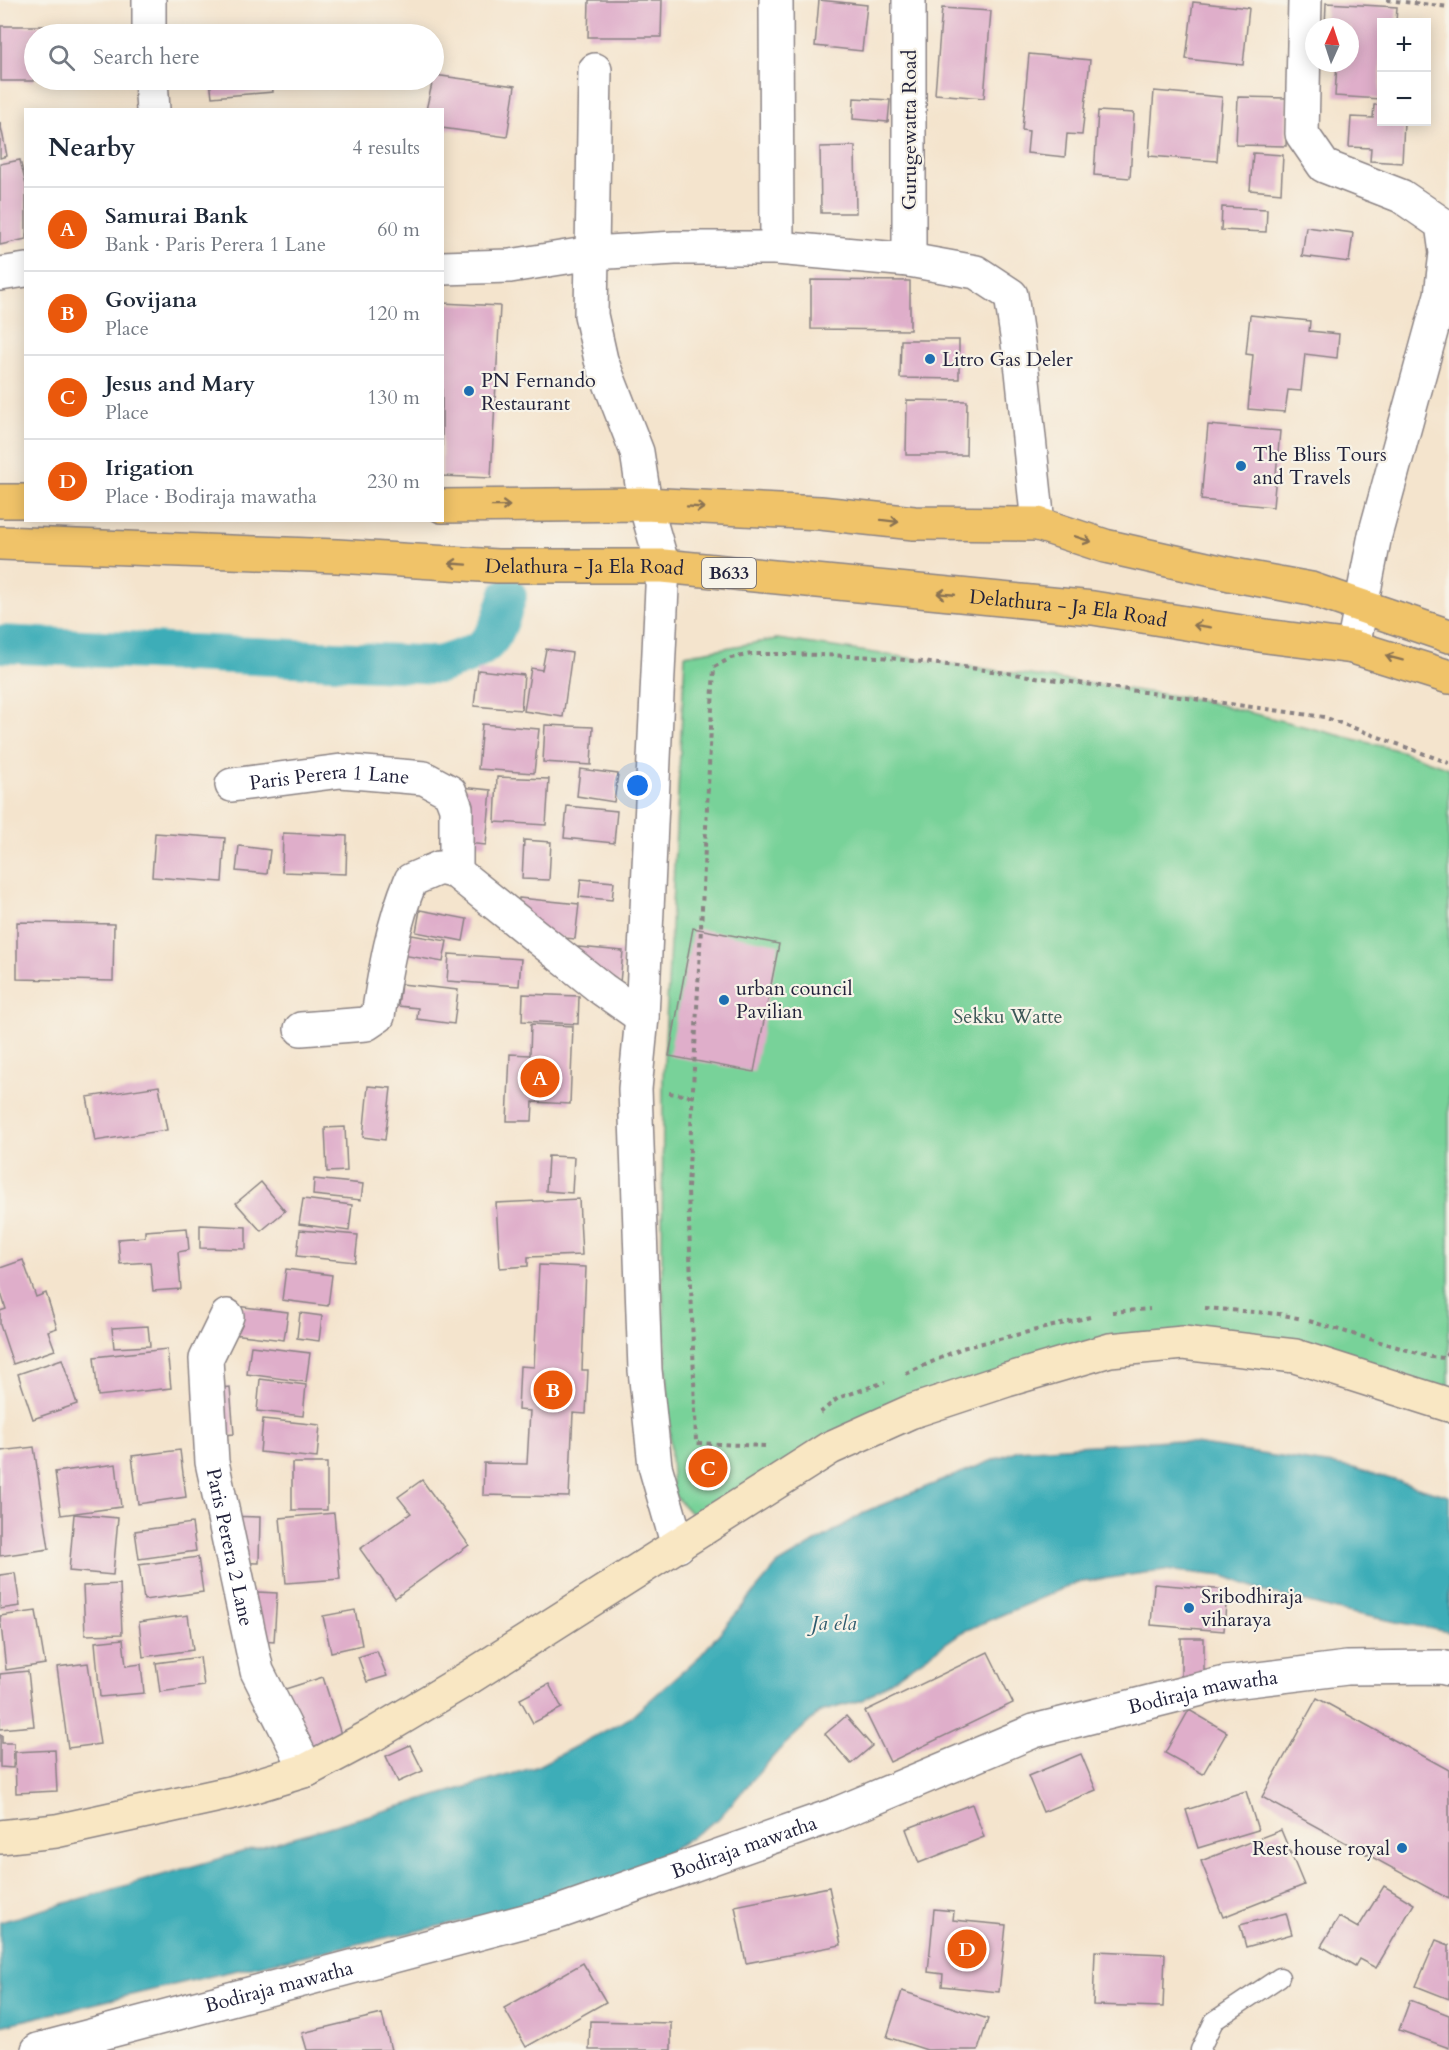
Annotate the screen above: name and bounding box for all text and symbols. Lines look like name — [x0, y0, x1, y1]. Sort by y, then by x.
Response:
north arrow — [1305, 18, 1359, 72]
map controls — [1377, 18, 1431, 126]
button: + — [1377, 18, 1431, 72]
search box — [24, 24, 444, 90]
icon: search — [45, 41, 78, 74]
text: Search here — [93, 42, 200, 72]
street label: Gurugewatta Road — [896, 49, 923, 210]
button: − — [1377, 72, 1431, 126]
text: Nearby — [48, 130, 136, 165]
text: 4 results — [352, 134, 420, 161]
text: Samurai Bank — [105, 201, 248, 231]
text: A — [60, 216, 75, 243]
text: 60 m — [377, 216, 420, 243]
text: Bank · Paris Perera 1 Lane — [105, 231, 326, 258]
text: Govijana — [105, 285, 197, 315]
text: B — [60, 300, 75, 327]
text: 120 m — [367, 300, 420, 327]
text: Place — [105, 315, 149, 342]
place label: Litro Gas Deler — [942, 346, 1074, 373]
marker: Litro Gas Deler — [923, 352, 937, 366]
place label: PN Fernando Restaurant — [481, 367, 596, 417]
text: Jesus and Mary — [105, 369, 255, 399]
text: C — [60, 384, 75, 411]
text: 130 m — [367, 384, 420, 411]
marker: PN Fernando Restaurant — [462, 384, 476, 398]
text: Place — [105, 399, 149, 426]
place label: The Bliss Tours and Travels — [1253, 441, 1387, 491]
text: Irigation — [105, 453, 194, 483]
marker: The Bliss Tours and Travels — [1234, 459, 1248, 473]
text: D — [59, 468, 76, 495]
text: 230 m — [367, 468, 420, 495]
text: Place · Bodiraja mawatha — [105, 483, 317, 510]
one-way arrow — [490, 500, 510, 512]
one-way arrow — [685, 502, 705, 513]
one-way arrow — [880, 516, 900, 527]
one-way arrow — [1073, 534, 1092, 545]
street label: Delathura - Ja Ela Road — [484, 552, 686, 582]
one-way arrow — [449, 558, 469, 569]
road number: B633 — [702, 558, 756, 588]
street label: Delathura - Ja Ela Road — [968, 582, 1170, 633]
one-way arrow — [936, 588, 956, 599]
one-way arrow — [1192, 620, 1212, 631]
one-way arrow — [1385, 652, 1404, 663]
street label: Paris Perera 1 Lane — [248, 757, 410, 796]
your location — [623, 771, 652, 800]
place label: urban council Pavilian — [736, 975, 853, 1025]
marker: urban council Pavilian — [717, 993, 731, 1007]
park label: Sekku Watte — [953, 1003, 1063, 1030]
pin: A — [520, 1056, 560, 1100]
pin: B — [534, 1368, 572, 1412]
pin: C — [688, 1446, 728, 1490]
street label: Paris Perera 2 Lane — [200, 1465, 260, 1629]
place label: Sribodhiraja viharaya — [1201, 1583, 1303, 1633]
marker: Sribodhiraja viharaya — [1182, 1601, 1196, 1615]
water label: Ja ela — [806, 1609, 857, 1638]
street label: Bodiraja mawatha — [1125, 1663, 1279, 1720]
street label: Bodiraja mawatha — [667, 1809, 821, 1885]
place label: Rest house royal — [1252, 1835, 1390, 1862]
marker: Rest house royal — [1395, 1841, 1409, 1855]
pin: D — [948, 1926, 986, 1972]
street label: Bodiraja mawatha — [202, 1954, 356, 2019]

